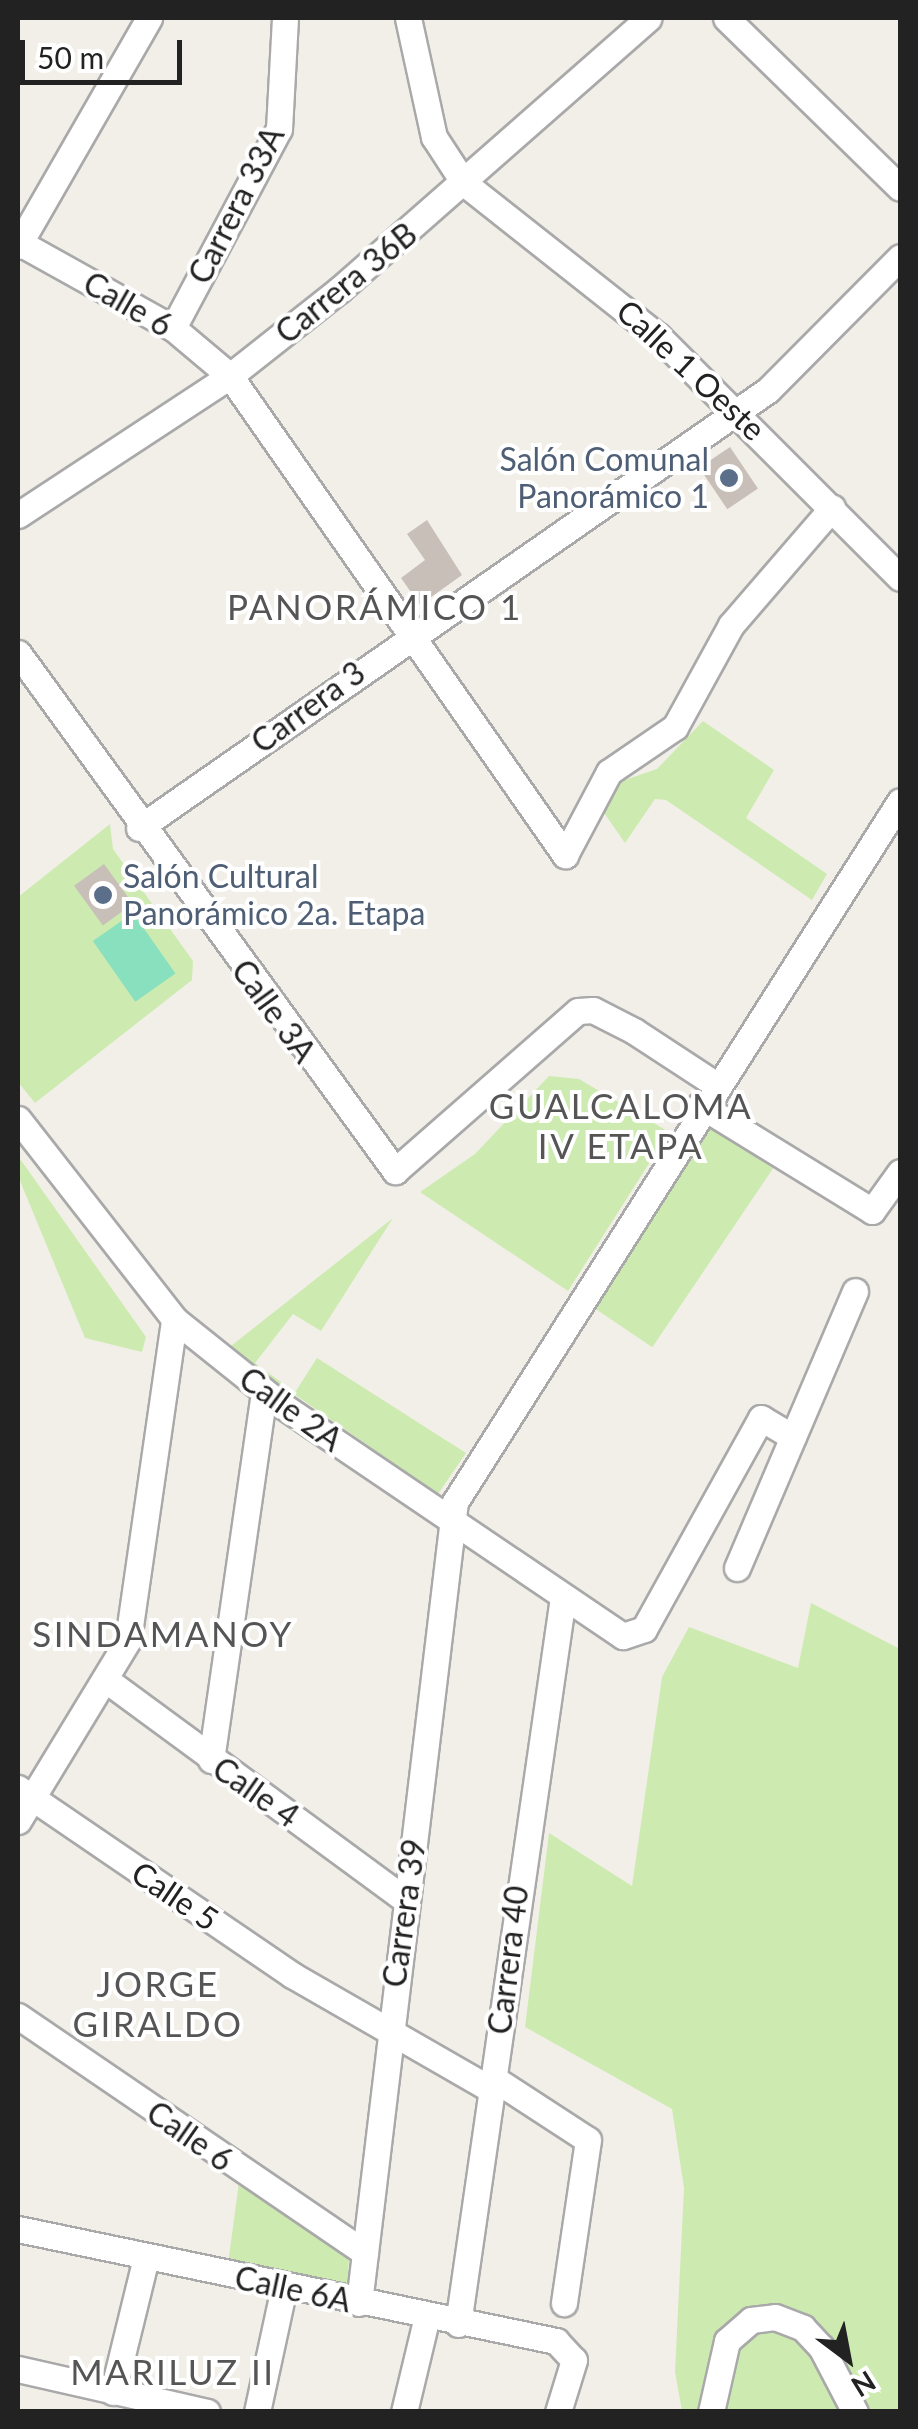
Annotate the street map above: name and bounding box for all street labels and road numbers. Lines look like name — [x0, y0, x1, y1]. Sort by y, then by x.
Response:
street label: Carrera 33A — [180, 120, 292, 290]
street label: Carrera 36B — [268, 215, 424, 351]
street label: Calle 6 — [77, 263, 179, 345]
street label: Calle 1 Oeste — [609, 292, 773, 448]
street label: Carrera 3 — [244, 653, 372, 761]
street label: Calle 3A — [224, 952, 324, 1070]
street label: Calle 2A — [232, 1359, 350, 1459]
street label: Calle 4 — [206, 1749, 306, 1835]
street label: Carrera 39 — [375, 1836, 433, 1990]
street label: Calle 5 — [124, 1853, 226, 1939]
street label: Carrera 40 — [480, 1884, 536, 2036]
street label: Calle 6 — [140, 2093, 240, 2179]
street label: Calle 6A — [231, 2258, 355, 2320]

